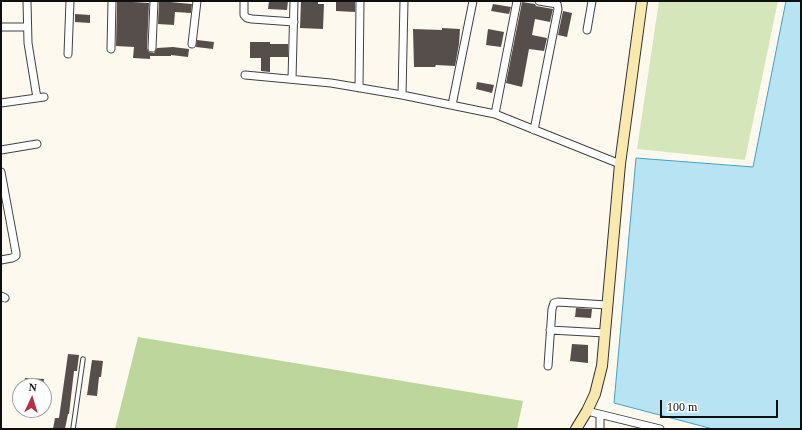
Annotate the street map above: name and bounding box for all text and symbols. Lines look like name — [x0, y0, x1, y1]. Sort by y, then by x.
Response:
north arrow — [12, 378, 52, 418]
text: N — [28, 381, 37, 393]
scale bar — [662, 392, 780, 418]
text: 100 m — [667, 400, 697, 414]

